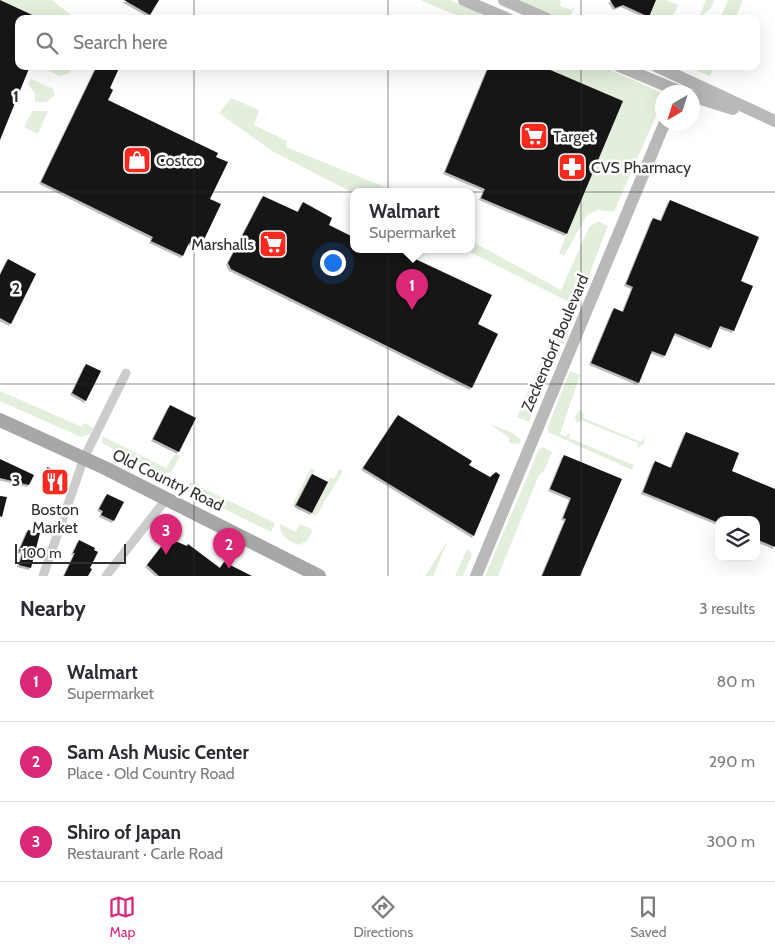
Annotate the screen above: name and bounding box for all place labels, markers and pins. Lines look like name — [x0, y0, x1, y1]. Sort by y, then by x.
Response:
supermarket icon: Target — [519, 121, 549, 151]
place label: Target — [553, 127, 595, 146]
shop icon: Costco — [122, 145, 152, 175]
place label: Costco — [156, 151, 203, 170]
pharmacy icon: CVS Pharmacy — [557, 152, 587, 182]
place label: CVS Pharmacy — [591, 158, 691, 177]
supermarket icon: Marshalls — [258, 229, 288, 259]
place label: Marshalls — [191, 235, 254, 254]
pin: 1 — [396, 269, 428, 310]
restaurant icon: Boston Market — [40, 467, 70, 497]
place label: Boston Market — [31, 500, 79, 537]
pin: 3 — [150, 514, 182, 555]
pin: 2 — [213, 528, 245, 569]

